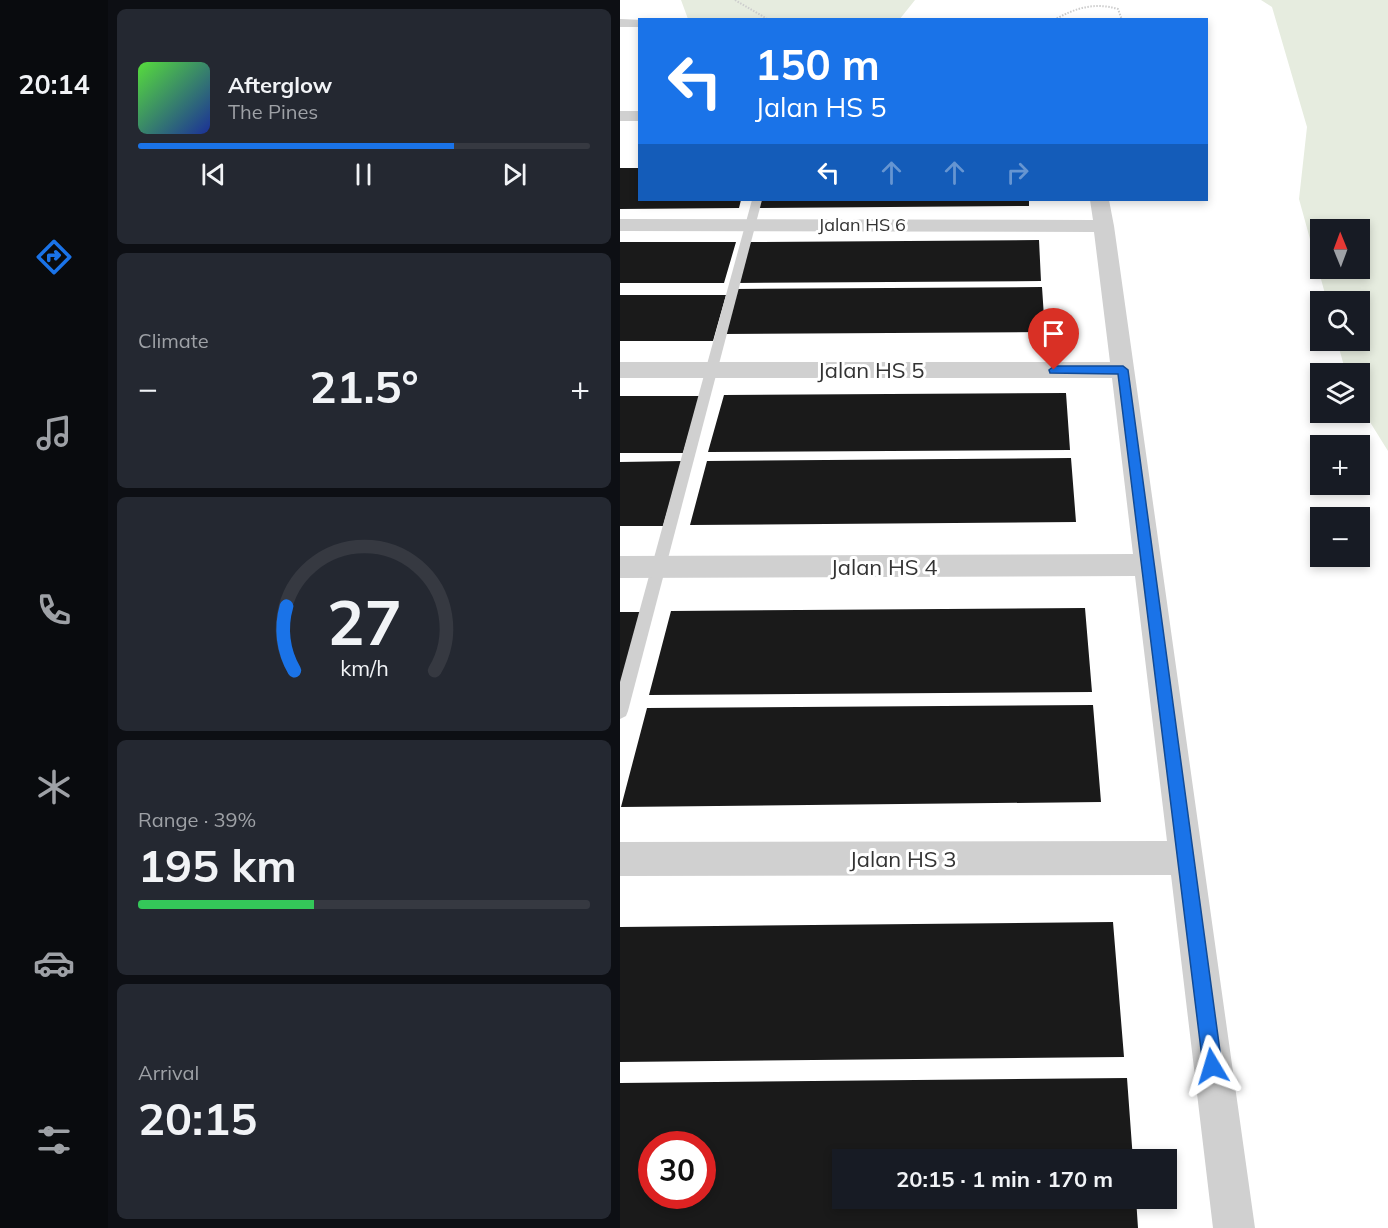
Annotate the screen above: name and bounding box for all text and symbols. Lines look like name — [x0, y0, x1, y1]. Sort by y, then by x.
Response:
text: 150 m — [755, 38, 880, 91]
icon: left — [656, 42, 734, 120]
text: 20:14 — [18, 67, 90, 101]
text: Afterglow — [228, 71, 332, 99]
text: Jalan HS 5 — [755, 90, 886, 124]
text: The Pines — [228, 99, 318, 124]
icon: left — [812, 156, 845, 189]
icon: ahead — [875, 156, 908, 189]
icon: ahead — [938, 156, 971, 189]
icon: right — [1001, 156, 1034, 189]
icon: previous — [197, 158, 230, 191]
icon: pause — [347, 158, 380, 191]
icon: next — [498, 158, 531, 191]
street label: Jalan HS 6 — [818, 213, 906, 236]
north arrow — [1310, 219, 1370, 279]
map controls — [1310, 219, 1370, 567]
icon: directions — [33, 236, 75, 278]
button: search — [1310, 291, 1370, 351]
pin — [1028, 308, 1079, 370]
icon: arrive — [1037, 317, 1070, 350]
text: Climate — [138, 328, 209, 353]
street label: Jalan HS 5 — [817, 356, 925, 384]
text: 21.5° — [309, 358, 419, 414]
button: layers — [1310, 363, 1370, 423]
text: − — [138, 367, 158, 408]
text: + — [570, 367, 590, 408]
icon: music — [33, 412, 75, 454]
button: + — [1310, 435, 1370, 495]
button: − — [1310, 507, 1370, 567]
street label: Jalan HS 4 — [830, 553, 938, 581]
text: 27 — [327, 582, 401, 661]
icon: phone — [33, 589, 75, 631]
text: km/h — [340, 654, 388, 681]
icon: climate — [33, 766, 75, 808]
text: Range · 39% — [138, 807, 256, 832]
text: 195 km — [138, 837, 297, 893]
street label: Jalan HS 3 — [849, 845, 957, 873]
icon: car — [33, 942, 75, 984]
position arrow — [1180, 1034, 1244, 1098]
text: Arrival — [138, 1060, 199, 1085]
text: 20:15 — [138, 1090, 257, 1146]
icon: filters — [33, 1119, 75, 1161]
speed limit sign: 30 — [638, 1131, 716, 1209]
text: 20:15 · 1 min · 170 m — [896, 1165, 1113, 1193]

